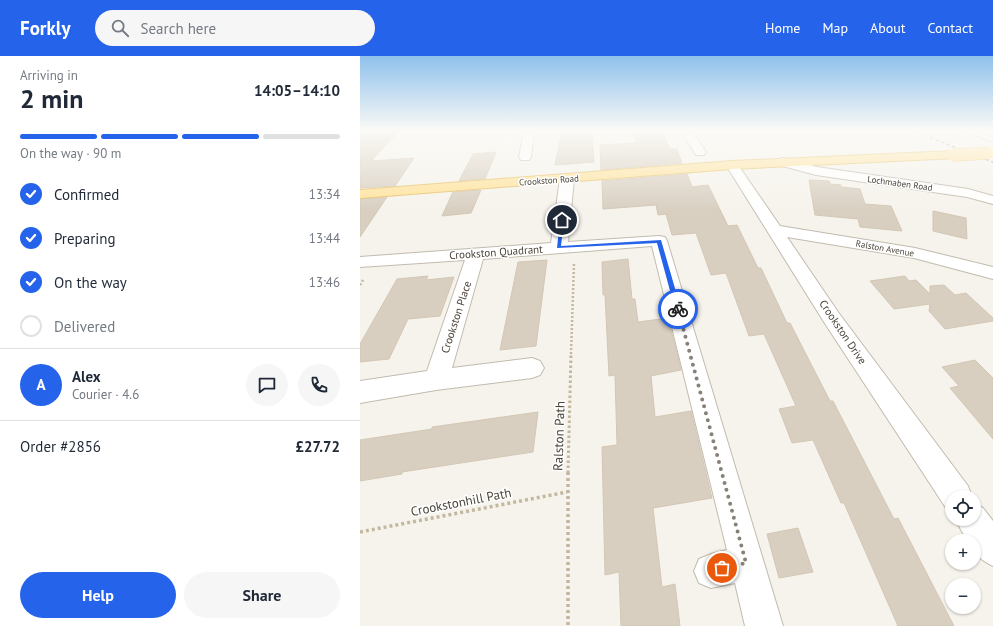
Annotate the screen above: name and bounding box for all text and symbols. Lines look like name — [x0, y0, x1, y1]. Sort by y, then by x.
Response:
search box — [95, 10, 375, 46]
text: Forkly — [20, 16, 71, 40]
icon: search — [109, 17, 131, 39]
text: Search here — [141, 19, 216, 38]
text: Home — [765, 19, 800, 37]
text: Map — [822, 19, 848, 37]
text: About — [870, 19, 906, 37]
text: Contact — [928, 19, 973, 37]
text: Arriving in — [20, 67, 78, 84]
text: 14:05–14:10 — [254, 81, 340, 100]
text: 2 min — [20, 82, 83, 115]
text: On the way · 90 m — [20, 145, 121, 162]
street label: Crookston Road — [519, 172, 579, 188]
street label: Lochmaben Road — [867, 173, 933, 193]
icon: check — [20, 183, 42, 205]
text: Confirmed — [54, 185, 119, 204]
text: 13:34 — [309, 186, 340, 203]
pin — [545, 203, 579, 237]
icon: home — [551, 209, 573, 231]
icon: check — [20, 227, 42, 249]
text: Preparing — [54, 229, 116, 248]
text: 13:44 — [309, 230, 340, 247]
street label: Ralston Avenue — [855, 237, 915, 259]
street label: Crookston Quadrant — [449, 242, 544, 262]
icon: check — [20, 271, 42, 293]
text: On the way — [54, 273, 127, 292]
text: 13:46 — [309, 274, 340, 291]
street label: Crookston Place — [438, 279, 474, 355]
courier — [658, 289, 698, 329]
street label: Crookston Drive — [816, 297, 870, 367]
icon: bike — [667, 298, 689, 320]
text: Delivered — [54, 317, 115, 336]
button: chat — [246, 364, 288, 406]
button: phone — [298, 364, 340, 406]
text: Alex — [72, 367, 101, 386]
text: A — [36, 375, 46, 394]
text: Courier · 4.6 — [72, 386, 139, 403]
street label: Ralston Path — [549, 401, 569, 471]
text: Order #2856 — [20, 437, 101, 456]
text: £27.72 — [296, 437, 340, 456]
street label: Crookstonhill Path — [409, 484, 513, 520]
map controls — [945, 490, 981, 614]
button: locate — [945, 490, 981, 526]
button: + — [945, 534, 981, 570]
pin — [705, 551, 739, 585]
icon: bag — [711, 557, 733, 579]
button: Help — [20, 572, 176, 618]
button: Share — [184, 572, 340, 618]
button: − — [945, 578, 981, 614]

